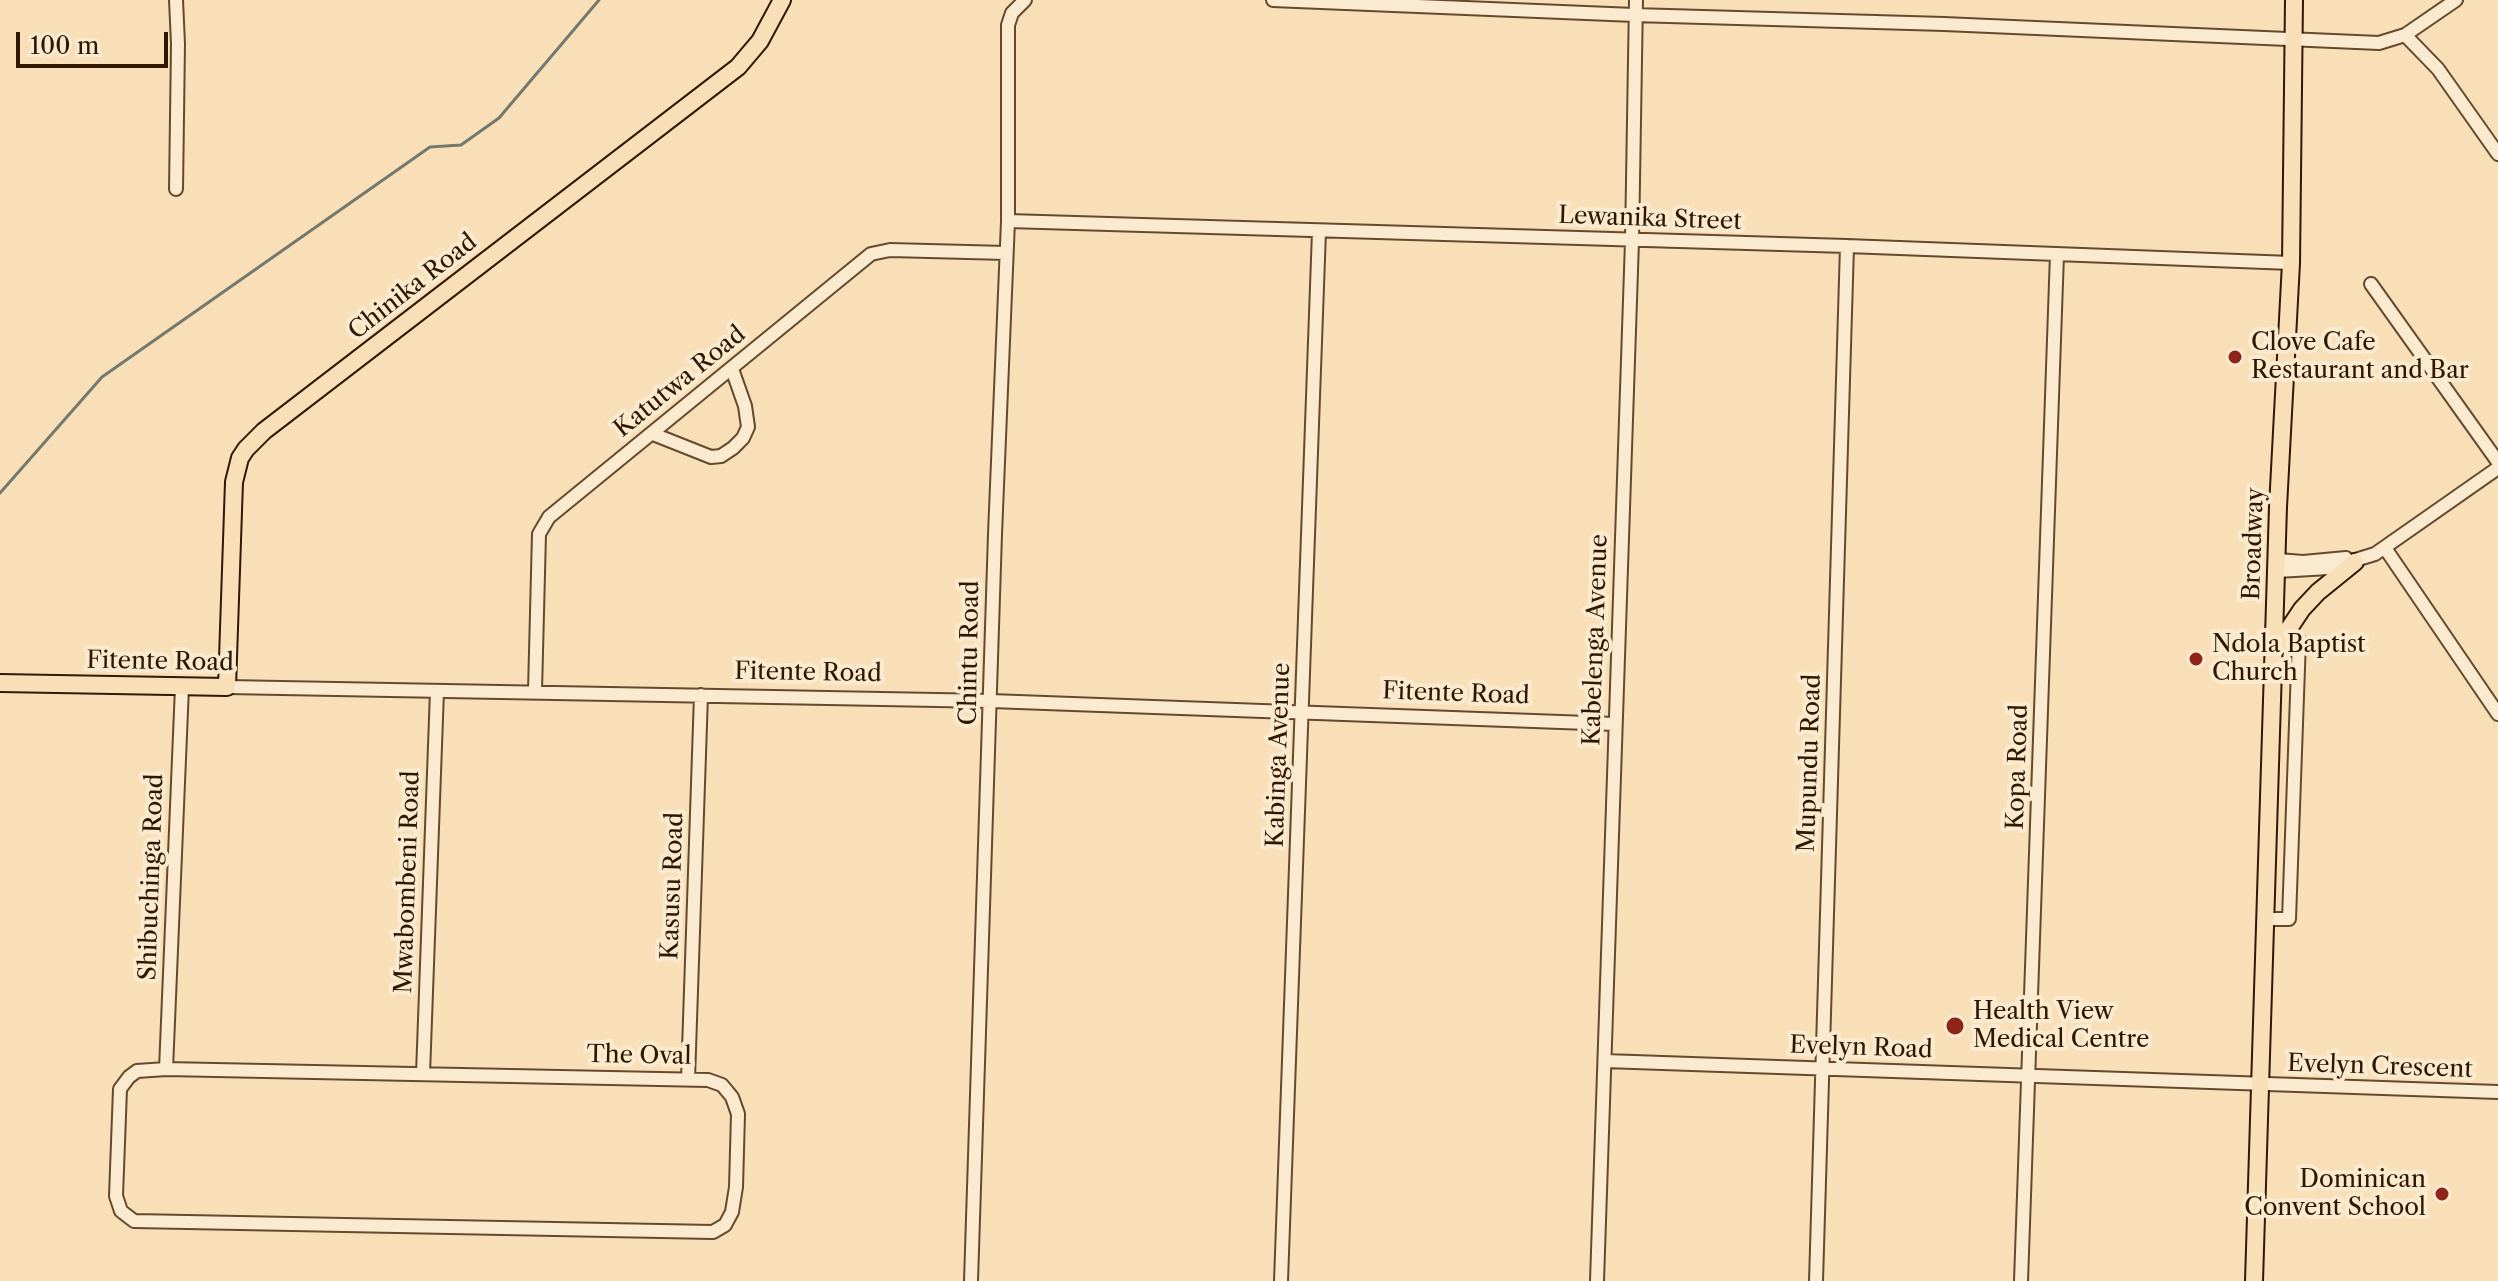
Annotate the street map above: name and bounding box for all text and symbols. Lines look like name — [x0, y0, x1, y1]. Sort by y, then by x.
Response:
scale bar — [20, 16, 172, 66]
text: 100 m — [30, 31, 99, 60]
street label: Lewanika Street — [1558, 201, 1742, 237]
street label: Chinika Road — [343, 228, 483, 346]
street label: Katutwa Road — [608, 320, 752, 444]
place label: Clove Cafe Restaurant and Bar — [2251, 329, 2469, 385]
marker: Clove Cafe Restaurant and Bar — [2226, 348, 2244, 366]
street label: Broadway — [2238, 487, 2270, 601]
street label: Kabelenga Avenue — [1578, 534, 1614, 746]
street label: Chintu Road — [954, 580, 986, 726]
place label: Ndola Baptist Church — [2212, 631, 2366, 687]
street label: Fitente Road — [86, 646, 234, 678]
marker: Ndola Baptist Church — [2187, 650, 2205, 668]
street label: Fitente Road — [734, 657, 882, 689]
street label: Kabinga Avenue — [1261, 662, 1297, 848]
street label: Mupundu Road — [1792, 673, 1828, 853]
street label: Fitente Road — [1382, 677, 1530, 711]
street label: Kopa Road — [2001, 704, 2035, 830]
street label: Mwabombeni Road — [390, 770, 426, 994]
street label: Shibuchinga Road — [134, 773, 170, 981]
street label: Kasusu Road — [656, 812, 690, 960]
place label: Health View Medical Centre — [1973, 998, 2150, 1054]
marker: Health View Medical Centre — [1944, 1015, 1966, 1037]
street label: Evelyn Road — [1789, 1031, 1933, 1065]
street label: The Oval — [586, 1041, 692, 1071]
street label: Evelyn Crescent — [2287, 1049, 2473, 1085]
place label: Dominican Convent School — [2244, 1166, 2426, 1222]
marker: Dominican Convent School — [2433, 1185, 2451, 1203]

